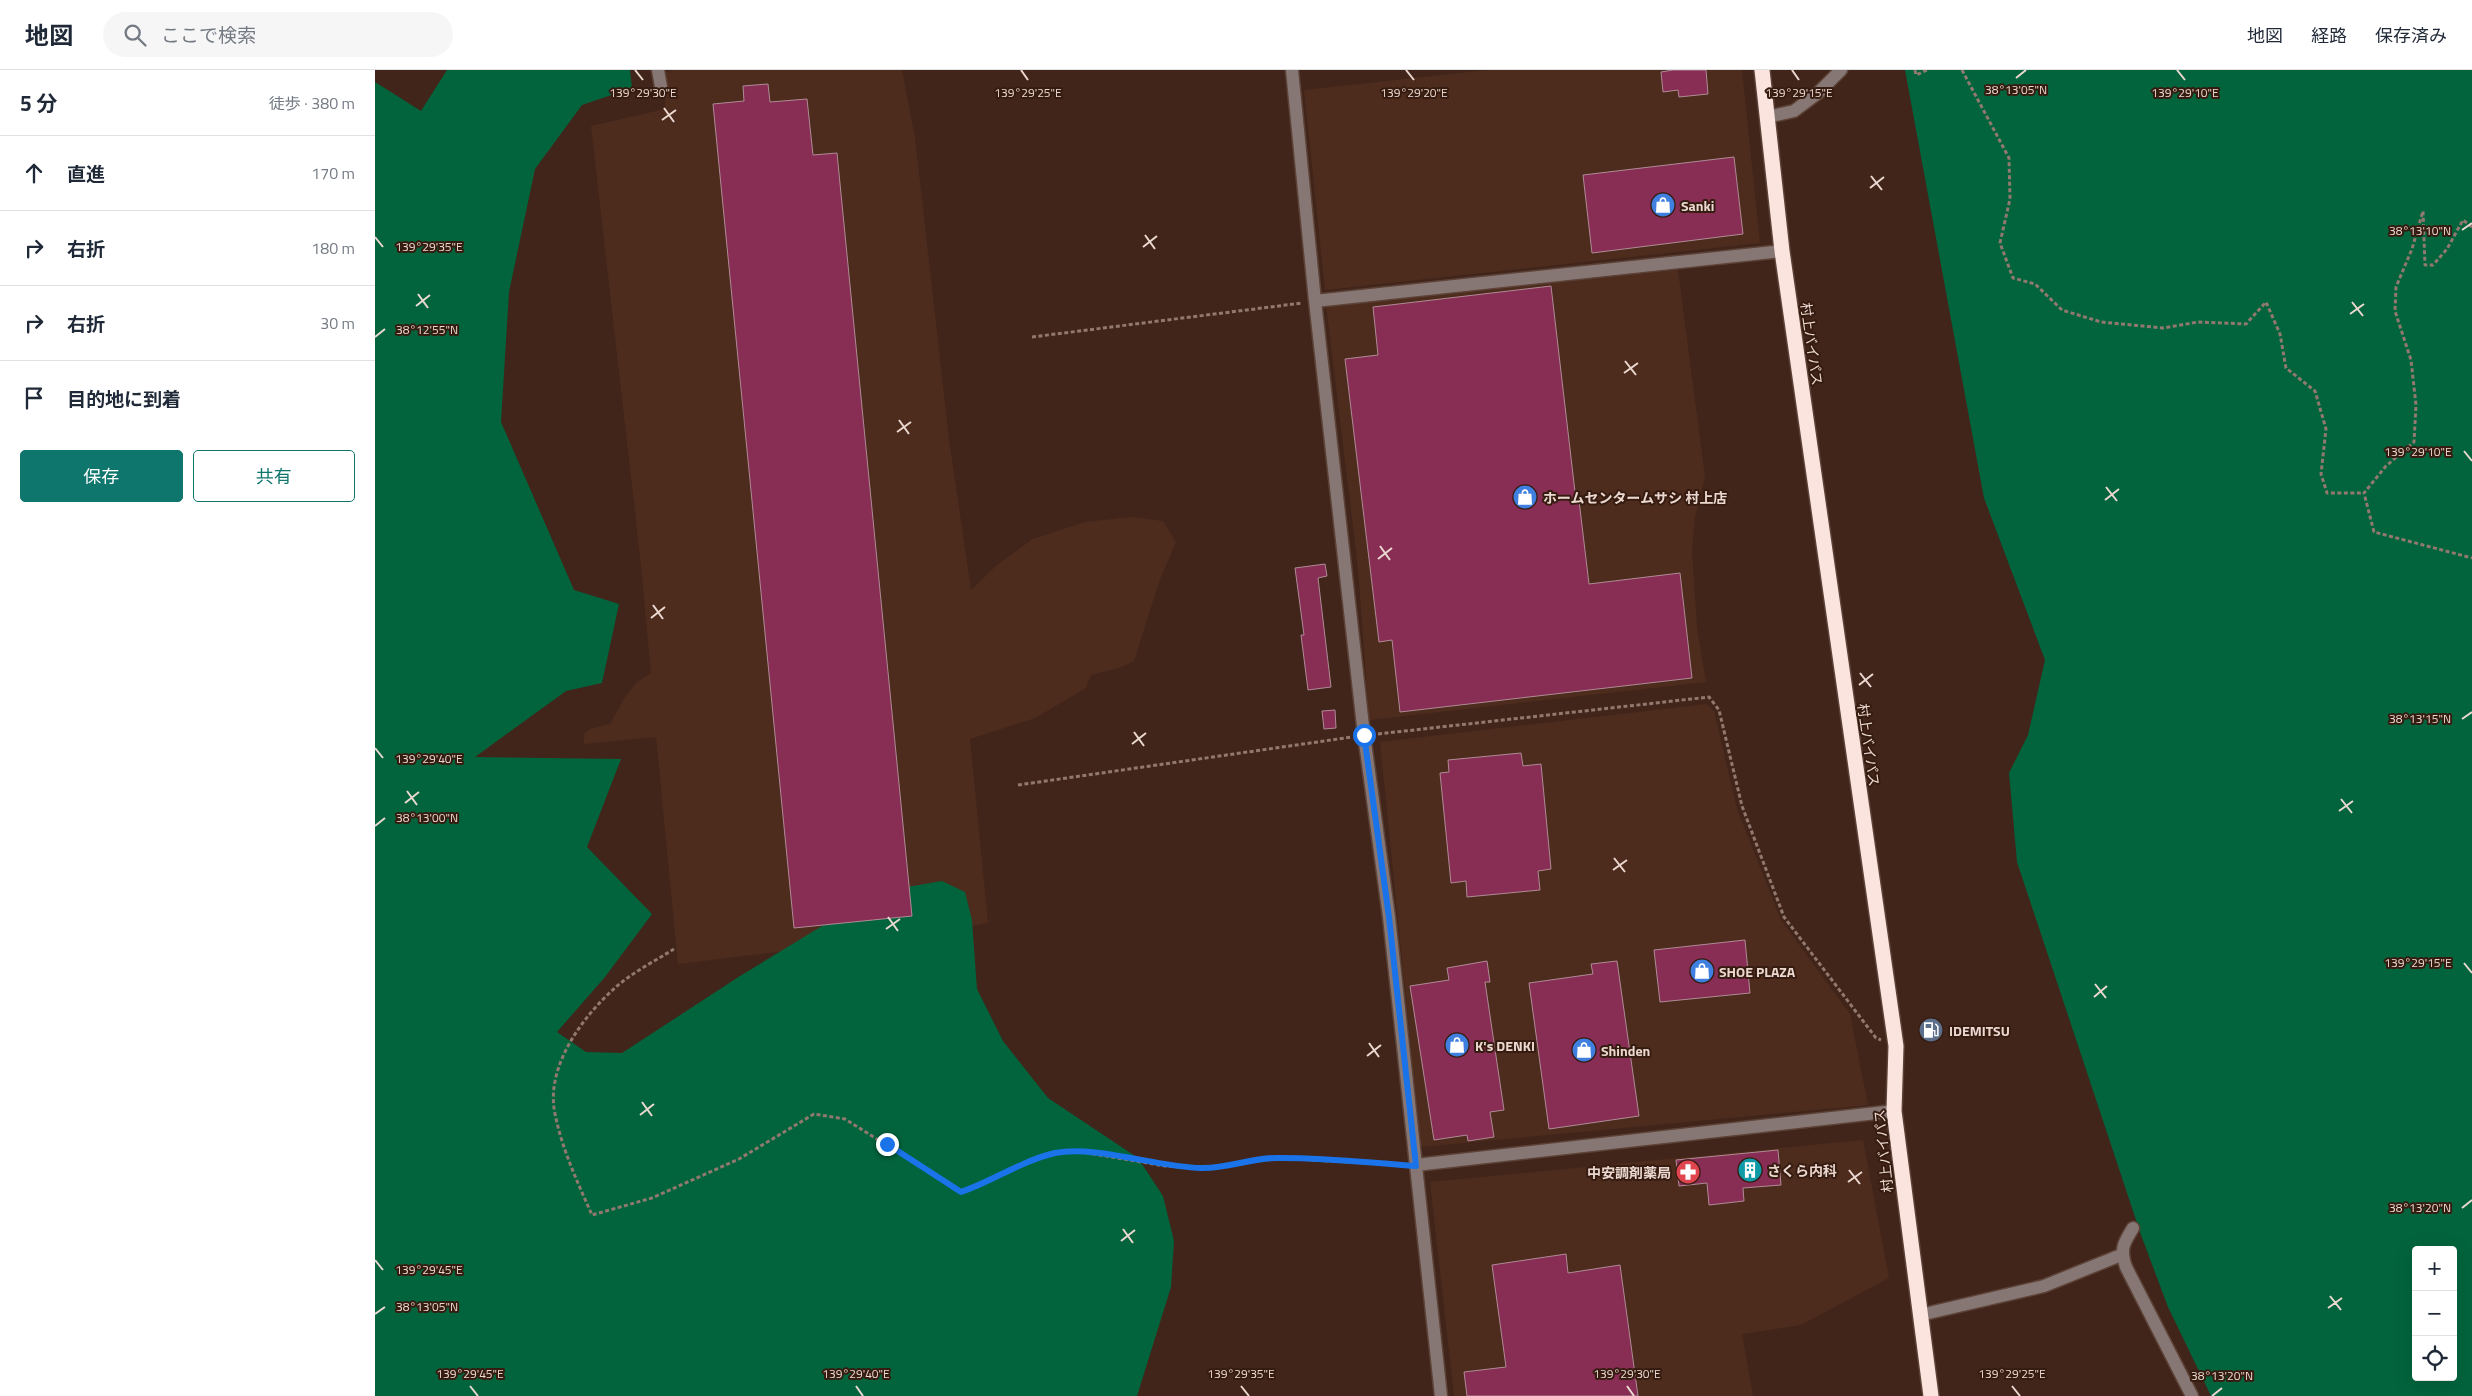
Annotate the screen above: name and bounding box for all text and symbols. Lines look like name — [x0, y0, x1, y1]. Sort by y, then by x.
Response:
search box — [103, 12, 453, 57]
text: 地図 — [25, 17, 73, 53]
text: ここで検索 — [161, 20, 256, 49]
icon: search — [121, 21, 149, 49]
text: 地図 — [2247, 22, 2283, 49]
text: 経路 — [2311, 22, 2347, 49]
text: 保存済み — [2375, 22, 2447, 49]
text: 38°13'05"N — [1985, 80, 2047, 99]
text: 139°29'30"E — [609, 83, 677, 102]
text: 139°29'25"E — [994, 83, 1062, 102]
text: 139°29'20"E — [1380, 83, 1448, 102]
text: 139°29'15"E — [1765, 83, 1833, 102]
text: 139°29'10"E — [2151, 83, 2219, 102]
text: 5 分 — [20, 87, 57, 119]
text: 徒歩 · 380 m — [269, 91, 355, 115]
icon: ahead — [20, 159, 48, 187]
text: 直進 — [67, 159, 105, 188]
text: 170 m — [311, 161, 355, 185]
shop icon: Sanki — [1650, 192, 1676, 218]
place label: Sanki — [1681, 195, 1714, 216]
text: 38°13'10"N — [2389, 221, 2451, 240]
icon: right — [20, 234, 48, 262]
text: 右折 — [67, 234, 105, 263]
text: 180 m — [311, 236, 355, 260]
text: 139°29'35"E — [395, 237, 463, 256]
street label: 村上バイパス — [1796, 301, 1828, 387]
icon: right — [20, 309, 48, 337]
text: 右折 — [67, 309, 105, 338]
text: 30 m — [320, 311, 355, 335]
text: 38°12'55"N — [396, 320, 458, 339]
icon: arrive — [20, 384, 48, 412]
text: 目的地に到着 — [67, 384, 181, 413]
text: 139°29'10"E — [2384, 442, 2452, 461]
button: 保存 — [20, 450, 183, 502]
button: 共有 — [193, 450, 355, 502]
shop icon: ホームセンタームサシ 村上店 — [1512, 484, 1538, 510]
place label: ホームセンタームサシ 村上店 — [1543, 487, 1727, 508]
street label: 村上バイパス — [1853, 702, 1885, 788]
text: 38°13'15"N — [2389, 709, 2451, 728]
route start — [1353, 724, 1376, 747]
text: 139°29'40"E — [395, 749, 463, 768]
text: 38°13'00"N — [396, 808, 458, 827]
text: 139°29'15"E — [2384, 953, 2452, 972]
shop icon: SHOE PLAZA — [1689, 958, 1715, 984]
place label: SHOE PLAZA — [1719, 961, 1796, 982]
fuel station icon: IDEMITSU — [1918, 1017, 1944, 1043]
place label: IDEMITSU — [1949, 1020, 2010, 1041]
shop icon: K's DENKI — [1444, 1032, 1470, 1058]
place label: K's DENKI — [1475, 1035, 1535, 1056]
shop icon: Shinden — [1571, 1037, 1597, 1063]
place label: Shinden — [1601, 1040, 1650, 1061]
street label: 村上バイパス — [1868, 1108, 1898, 1194]
route end — [876, 1133, 899, 1156]
building icon: さくら内科 — [1737, 1157, 1763, 1183]
pharmacy icon: 中安調剤薬局 — [1675, 1159, 1701, 1185]
place label: さくら内科 — [1767, 1160, 1837, 1181]
place label: 中安調剤薬局 — [1587, 1162, 1671, 1183]
text: 38°13'20"N — [2389, 1198, 2451, 1217]
map controls — [2412, 1246, 2457, 1381]
button: + — [2412, 1246, 2457, 1291]
text: 139°29'45"E — [395, 1260, 463, 1279]
button: − — [2412, 1291, 2457, 1336]
text: 38°13'05"N — [396, 1297, 458, 1316]
button: locate — [2412, 1336, 2457, 1381]
text: 139°29'45"E — [436, 1364, 504, 1383]
text: 139°29'40"E — [822, 1364, 890, 1383]
text: 139°29'35"E — [1207, 1364, 1275, 1383]
text: 139°29'30"E — [1593, 1364, 1661, 1383]
text: 139°29'25"E — [1978, 1364, 2046, 1383]
text: 38°13'20"N — [2191, 1366, 2253, 1385]

